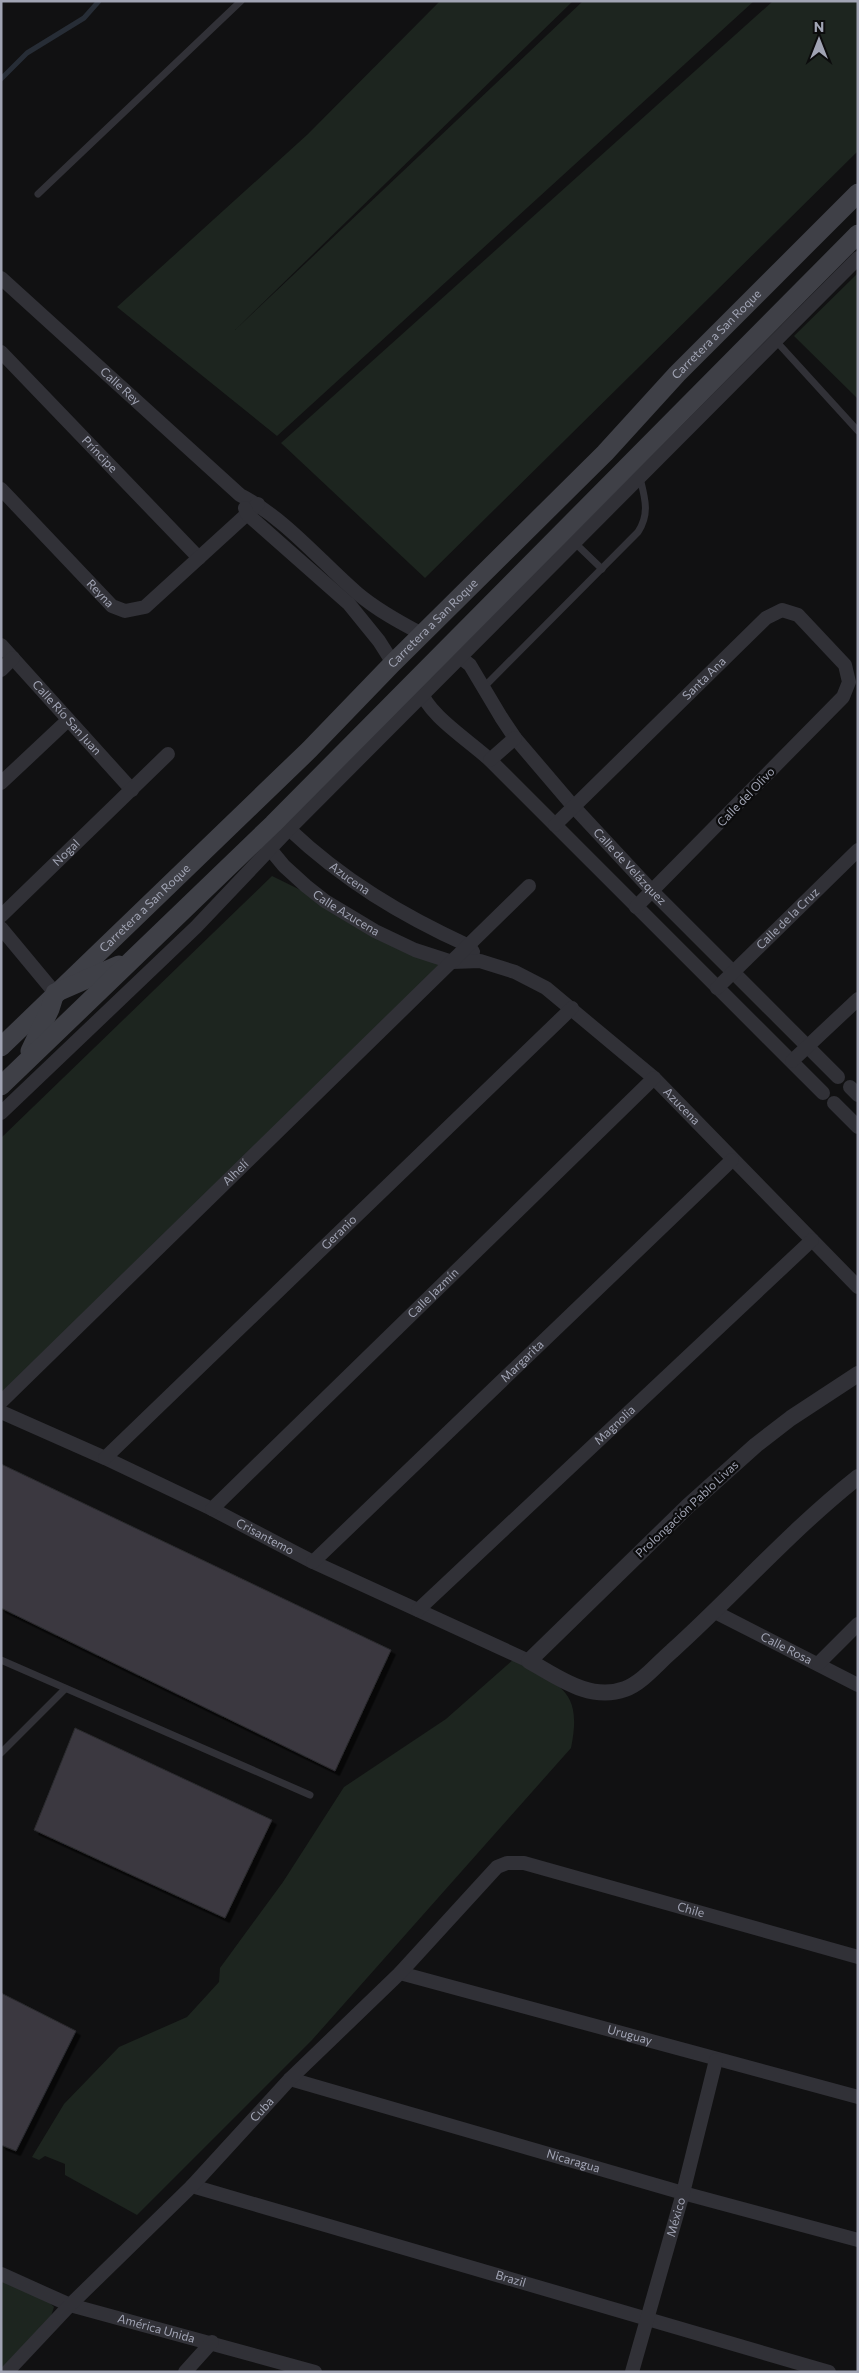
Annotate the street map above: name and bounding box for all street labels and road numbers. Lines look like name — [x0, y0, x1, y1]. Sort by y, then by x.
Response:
street label: Carretera a San Roque — [668, 286, 763, 381]
street label: Calle Rey — [98, 364, 144, 407]
street label: Príncipe — [80, 433, 121, 475]
street label: Carretera a San Roque — [384, 575, 480, 670]
street label: Reyna — [84, 576, 117, 610]
street label: Santa Ana — [679, 654, 728, 702]
street label: Calle Río San Juan — [30, 677, 105, 757]
street label: Calle del Olivo — [714, 764, 777, 829]
street label: Calle de Velázquez — [591, 825, 670, 907]
street label: Nogal — [49, 836, 82, 868]
street label: Azucena — [327, 859, 373, 897]
street label: Carretera a San Roque — [96, 861, 193, 954]
street label: Calle de la Cruz — [753, 884, 821, 952]
street label: Calle Azucena — [311, 886, 382, 938]
street label: Azucena — [661, 1084, 704, 1127]
street label: Alhelí — [219, 1156, 251, 1188]
street label: Geranio — [318, 1212, 359, 1252]
street label: Calle Jazmín — [404, 1265, 461, 1320]
street label: Margarita — [497, 1337, 546, 1384]
street label: Magnolia — [591, 1402, 637, 1447]
street label: Prolongación Pablo Livas — [632, 1457, 741, 1560]
street label: Crisantemo — [234, 1515, 297, 1557]
street label: Calle Rosa — [759, 1629, 815, 1666]
street label: Chile — [676, 1899, 706, 1919]
street label: Uruguay — [606, 2021, 654, 2047]
street label: Cuba — [247, 2094, 276, 2124]
street label: Nicaragua — [545, 2146, 602, 2175]
street label: México — [663, 2196, 687, 2238]
street label: Brazil — [494, 2267, 528, 2289]
street label: América Unida — [116, 2310, 197, 2345]

